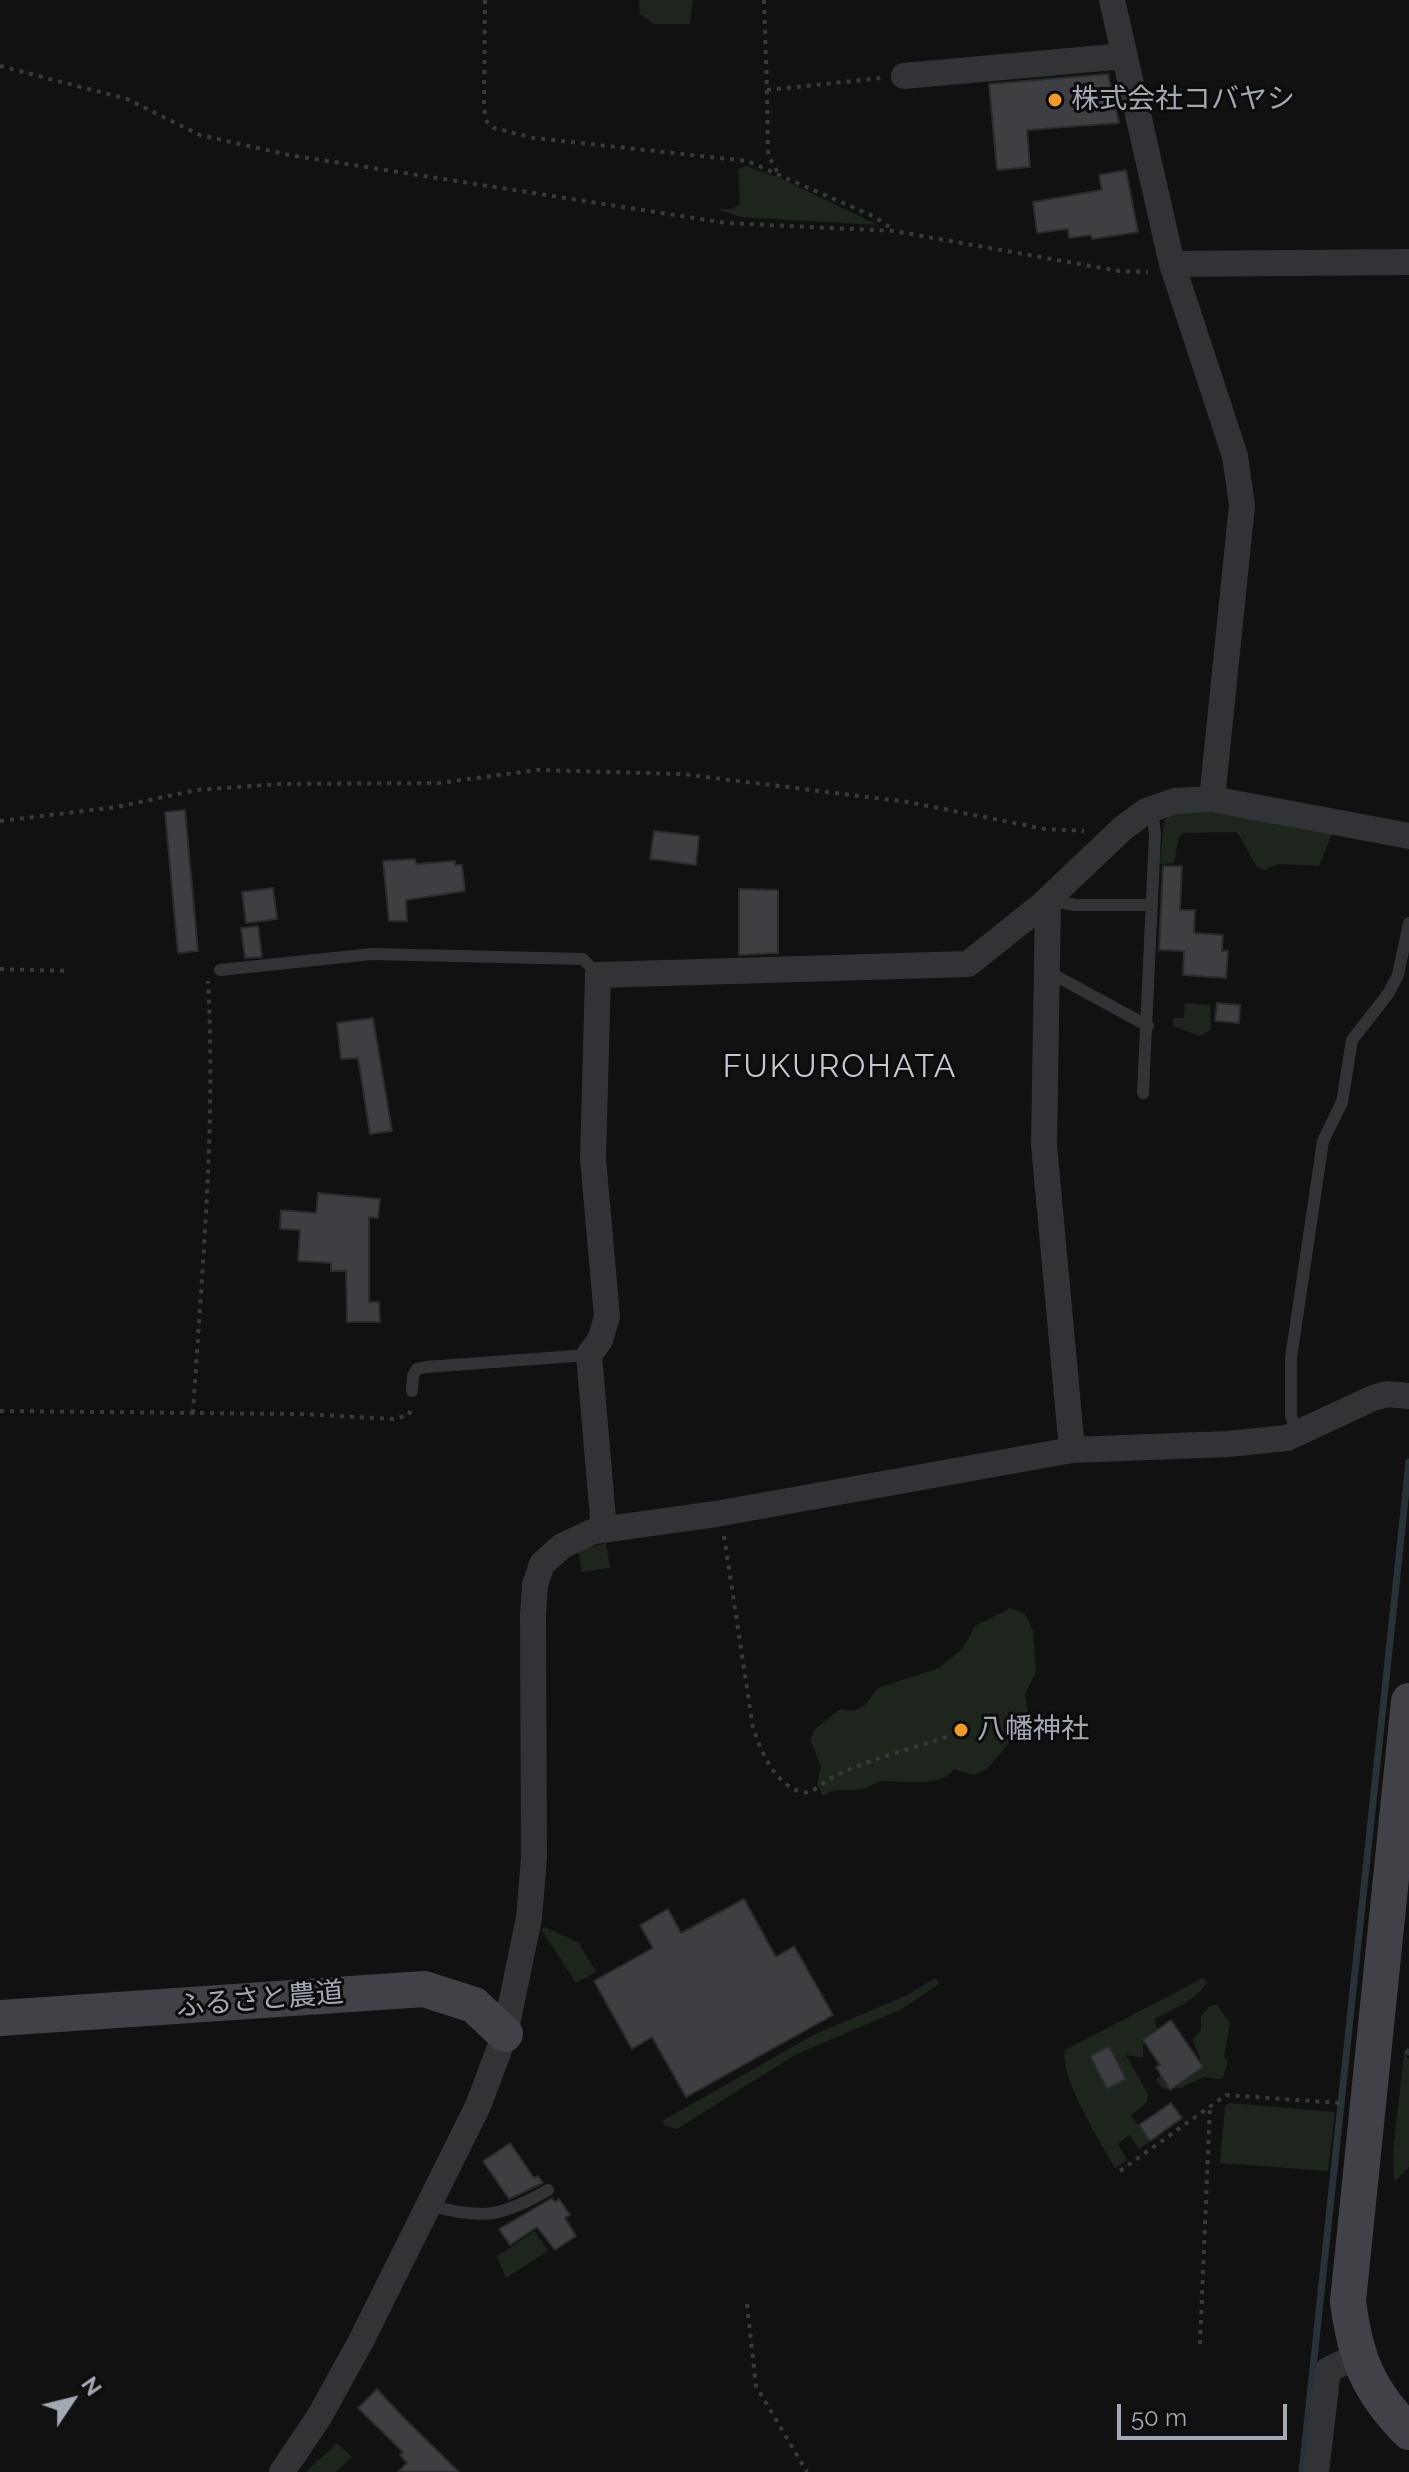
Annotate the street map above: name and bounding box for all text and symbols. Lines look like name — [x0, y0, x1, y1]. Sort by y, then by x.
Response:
place label: 株式会社コバヤシ — [1071, 83, 1295, 117]
marker: 株式会社コバヤシ — [1046, 91, 1064, 109]
district label: FUKUROHATA — [723, 1048, 957, 1086]
place label: 八幡神社 — [977, 1713, 1089, 1747]
marker: 八幡神社 — [952, 1721, 970, 1739]
street label: ふるさと農道 — [175, 1976, 345, 2024]
north arrow — [32, 2360, 112, 2440]
text: N — [76, 2372, 107, 2401]
scale bar — [1121, 2388, 1291, 2438]
text: 50 m — [1131, 2403, 1187, 2432]

